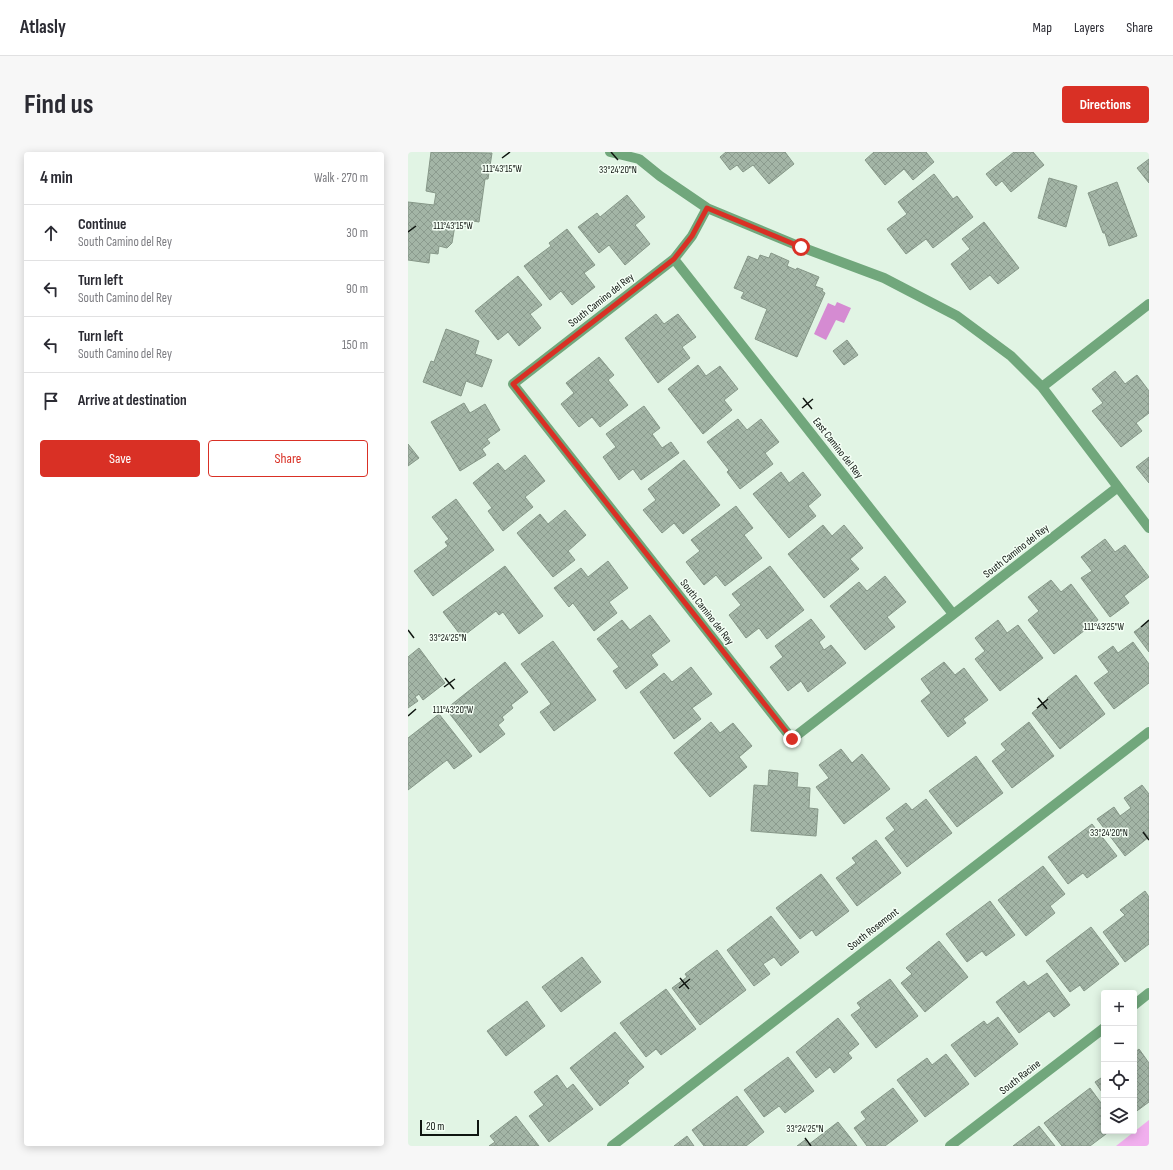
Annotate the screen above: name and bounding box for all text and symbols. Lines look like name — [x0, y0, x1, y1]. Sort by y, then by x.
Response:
text: Atlasly — [20, 16, 66, 39]
text: Map — [1032, 19, 1052, 36]
text: Layers — [1074, 19, 1104, 36]
text: Share — [1126, 19, 1153, 36]
button: Directions — [1062, 86, 1149, 123]
text: Find us — [24, 88, 93, 121]
text: 111°43'15"W — [482, 163, 522, 175]
text: 33°24'20"N — [599, 164, 637, 176]
text: 4 min — [40, 168, 73, 188]
text: Walk · 270 m — [314, 170, 368, 186]
text: Continue — [78, 215, 127, 234]
text: 111°43'15"W — [433, 220, 473, 232]
icon: ahead — [40, 222, 62, 244]
text: 30 m — [346, 225, 368, 241]
text: South Camino del Rey — [78, 234, 172, 250]
route start — [792, 238, 810, 256]
street label: South Camino del Rey — [566, 270, 637, 330]
text: Turn left — [78, 271, 123, 290]
icon: left — [40, 278, 62, 300]
text: 90 m — [346, 281, 368, 297]
text: South Camino del Rey — [78, 290, 172, 306]
text: Turn left — [78, 327, 123, 346]
icon: left — [40, 334, 62, 356]
text: 150 m — [342, 337, 368, 353]
text: South Camino del Rey — [78, 346, 172, 362]
icon: arrive — [40, 390, 62, 412]
text: Arrive at destination — [78, 391, 187, 410]
street label: East Camino del Rey — [810, 415, 866, 482]
button: Save — [40, 440, 200, 477]
button: Share — [208, 440, 368, 477]
street label: South Camino del Rey — [981, 521, 1052, 581]
street label: South Camino del Rey — [677, 577, 737, 648]
text: 111°43'25"W — [1084, 621, 1125, 633]
text: 33°24'25"N — [429, 632, 467, 644]
text: 111°43'20"W — [433, 704, 474, 716]
route end — [783, 730, 801, 748]
text: 33°24'20"N — [1090, 827, 1128, 839]
street label: South Rosemont — [845, 905, 902, 953]
map controls — [1101, 990, 1137, 1134]
button: + — [1101, 990, 1137, 1026]
button: − — [1101, 1026, 1137, 1062]
street label: South Racine — [997, 1057, 1043, 1097]
button: locate — [1101, 1062, 1137, 1098]
button: layers — [1101, 1098, 1137, 1134]
scale bar — [420, 1118, 479, 1137]
text: 20 m — [426, 1120, 444, 1133]
text: 33°24'25"N — [786, 1123, 824, 1135]

